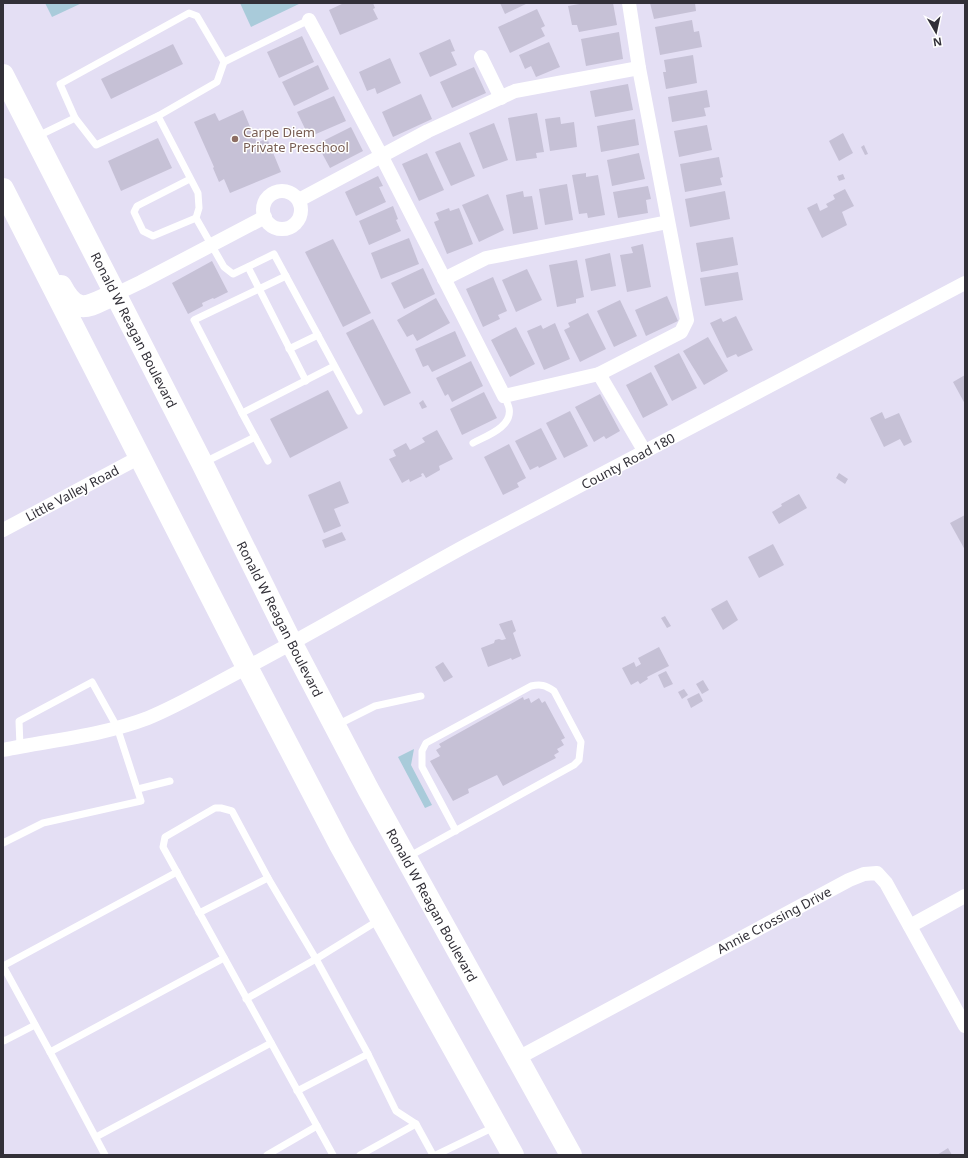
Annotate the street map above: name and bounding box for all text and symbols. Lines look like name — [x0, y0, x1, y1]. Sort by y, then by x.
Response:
north arrow — [916, 12, 956, 52]
text: N — [932, 34, 943, 50]
place label: Carpe Diem Private Preschool — [243, 123, 349, 156]
marker: Carpe Diem Private Preschool — [230, 134, 240, 144]
street label: Ronald W Reagan Boulevard — [87, 249, 181, 411]
street label: County Road 180 — [578, 429, 678, 493]
street label: Little Valley Road — [22, 461, 122, 525]
street label: Ronald W Reagan Boulevard — [233, 538, 327, 700]
street label: Ronald W Reagan Boulevard — [382, 825, 482, 985]
street label: Annie Crossing Drive — [714, 882, 834, 958]

